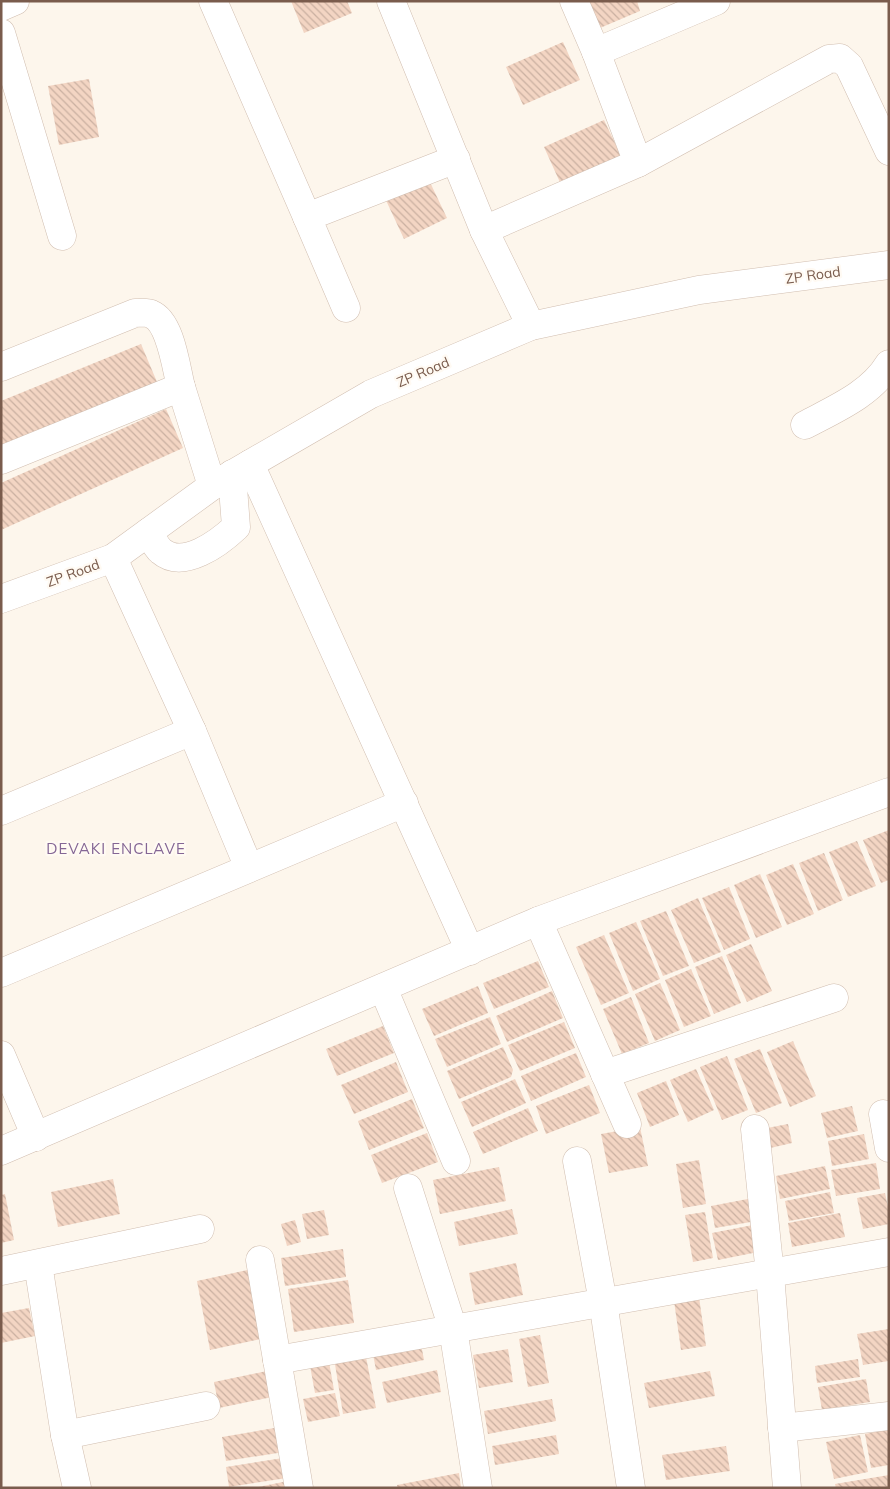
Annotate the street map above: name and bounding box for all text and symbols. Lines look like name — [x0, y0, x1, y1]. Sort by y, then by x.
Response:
street label: ZP Road — [784, 262, 842, 288]
street label: ZP Road — [394, 353, 452, 391]
street label: ZP Road — [44, 555, 102, 591]
district label: DEVAKI ENCLAVE — [46, 839, 186, 858]

